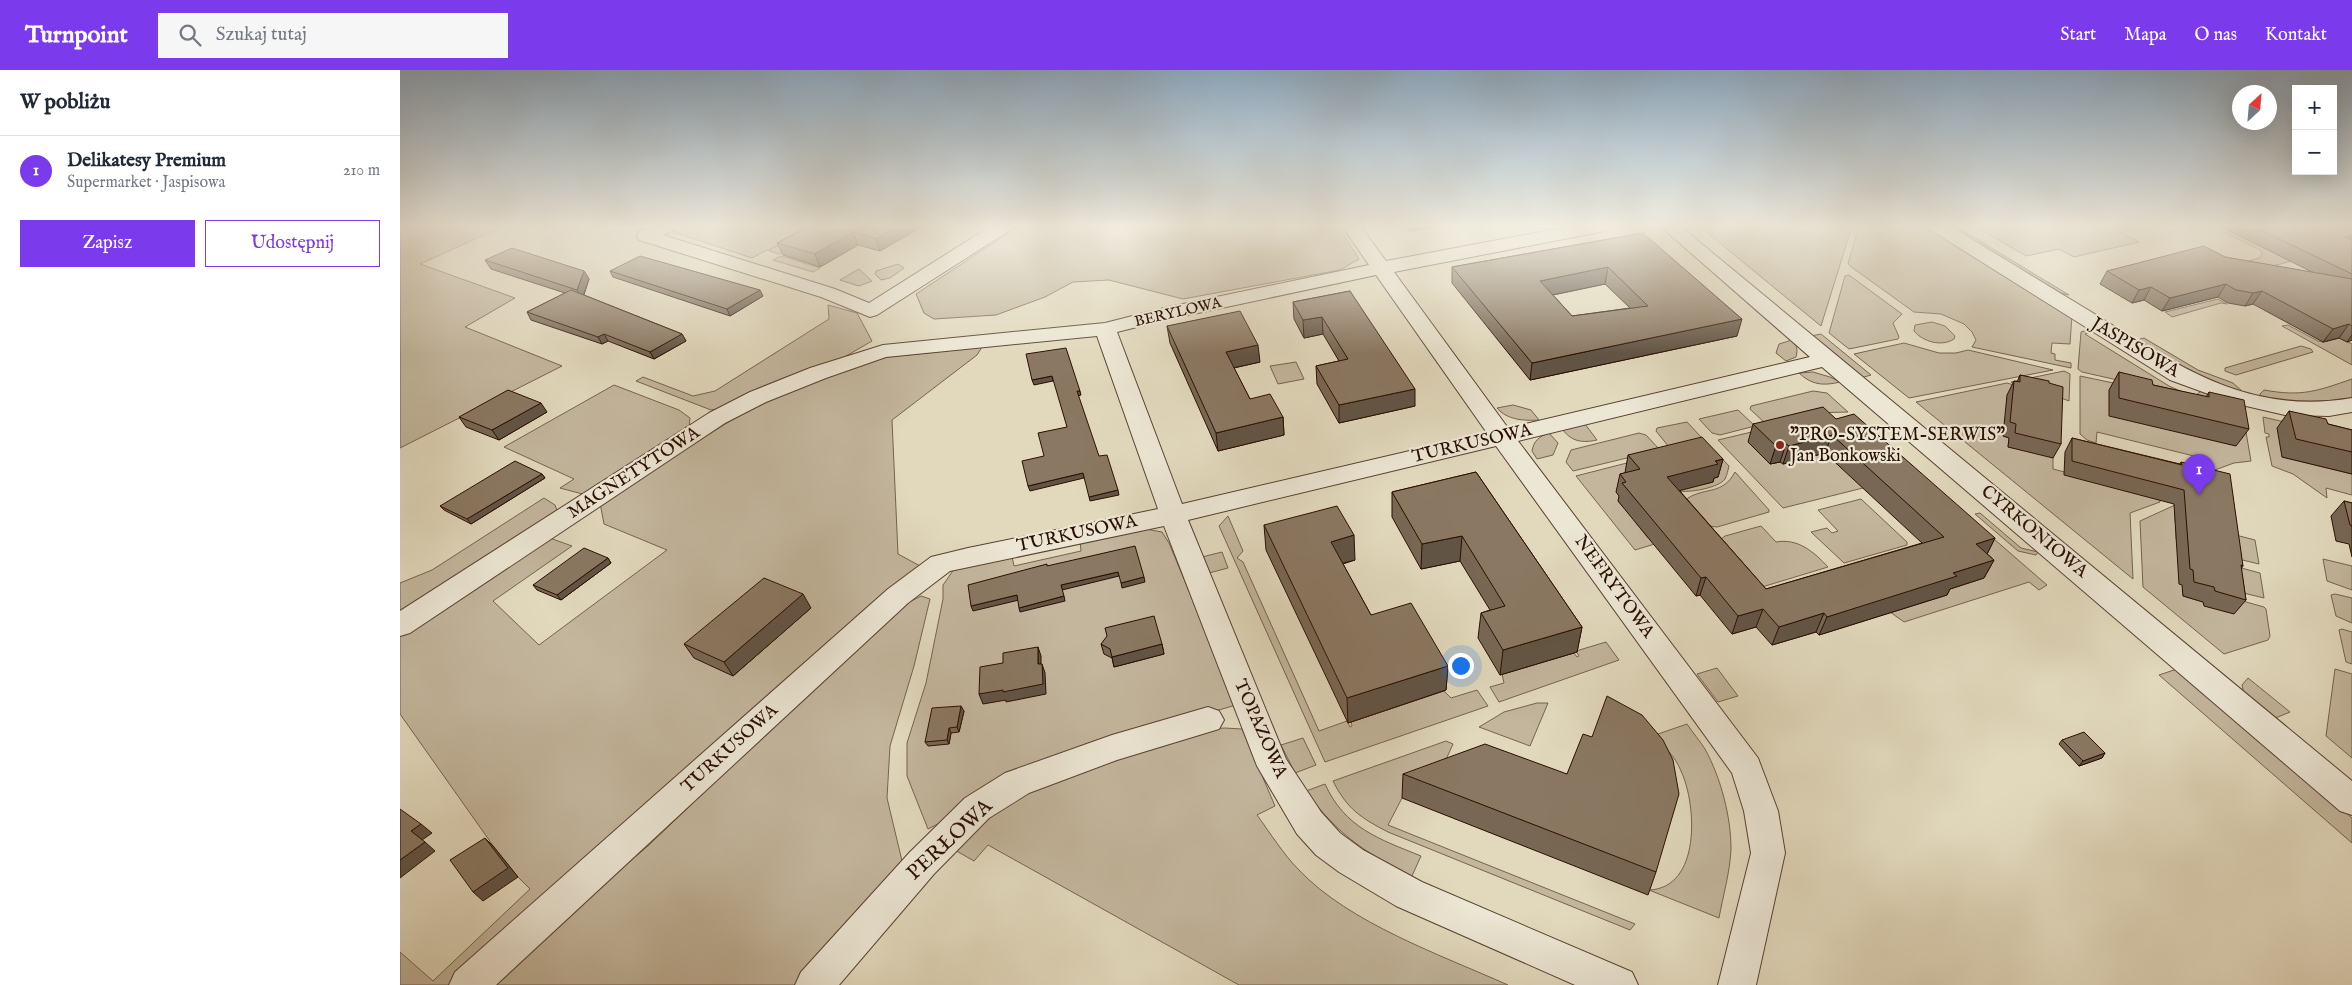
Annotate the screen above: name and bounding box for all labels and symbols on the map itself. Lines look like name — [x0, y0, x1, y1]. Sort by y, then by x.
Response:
north arrow — [2232, 85, 2277, 130]
street label: BERYLOWA — [1133, 293, 1224, 331]
street label: JASPISOWA — [2085, 312, 2184, 384]
street label: TURKUSOWA — [1410, 419, 1535, 469]
street label: MAGNETYTOWA — [563, 421, 705, 524]
place label: "PRO-SYSTEM-SERWIS" Jan Bonkowski — [1788, 424, 2005, 468]
marker: "PRO-SYSTEM-SERWIS" Jan Bonkowski — [1774, 439, 1786, 451]
pin: 1 — [2183, 454, 2215, 495]
street label: CYRKONIOWA — [1976, 481, 2093, 584]
street label: TURKUSOWA — [1015, 510, 1140, 558]
street label: NEFRYTOWA — [1569, 531, 1660, 644]
your location — [1448, 653, 1474, 679]
street label: TOPAZOWA — [1228, 676, 1292, 783]
street label: TURKUSOWA — [677, 699, 784, 798]
street label: PERŁOWA — [901, 793, 999, 887]

